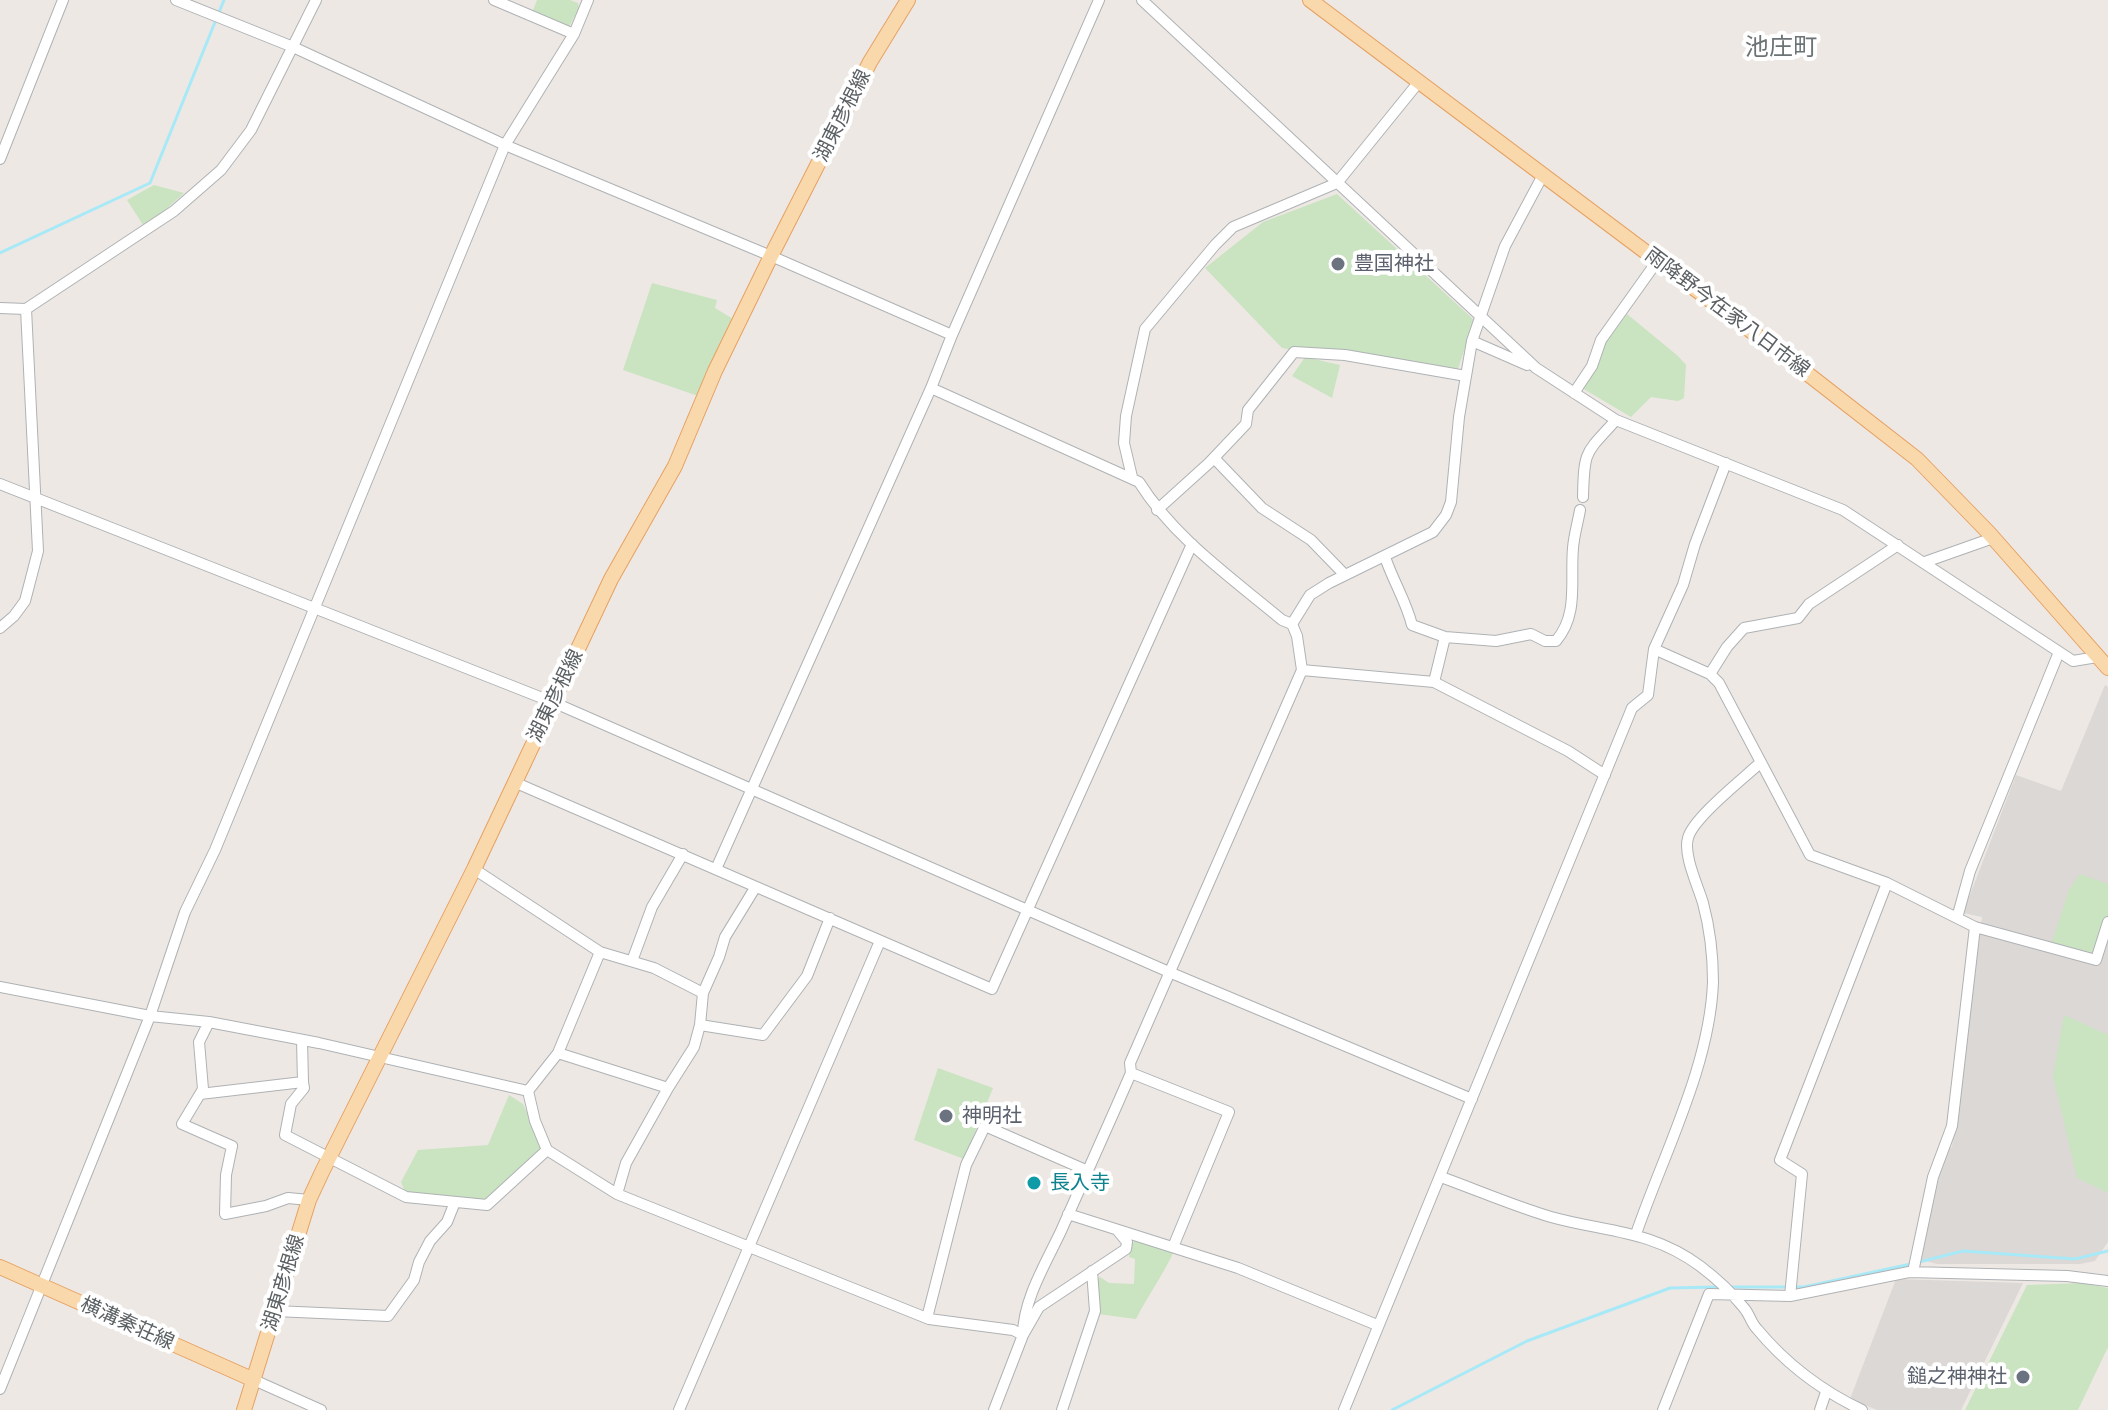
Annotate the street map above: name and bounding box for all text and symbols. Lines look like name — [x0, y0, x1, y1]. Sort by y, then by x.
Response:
district label: 池庄町 — [1745, 34, 1817, 62]
street label: 湖東彦根線 — [810, 66, 876, 166]
street label: 雨降野今在家八日市線 — [1640, 243, 1814, 383]
place label: 豊国神社 — [1354, 252, 1434, 276]
marker: 豊国神社 — [1329, 255, 1347, 273]
street label: 湖東彦根線 — [523, 646, 589, 746]
place label: 神明社 — [962, 1104, 1022, 1128]
marker: 神明社 — [937, 1107, 955, 1125]
place label: 長入寺 — [1050, 1171, 1110, 1195]
marker: 長入寺 — [1025, 1174, 1043, 1192]
street label: 湖東彦根線 — [258, 1232, 310, 1334]
street label: 横溝秦荘線 — [76, 1293, 178, 1355]
place label: 鎚之神神社 — [1907, 1365, 2007, 1389]
marker: 鎚之神神社 — [2014, 1368, 2032, 1386]

